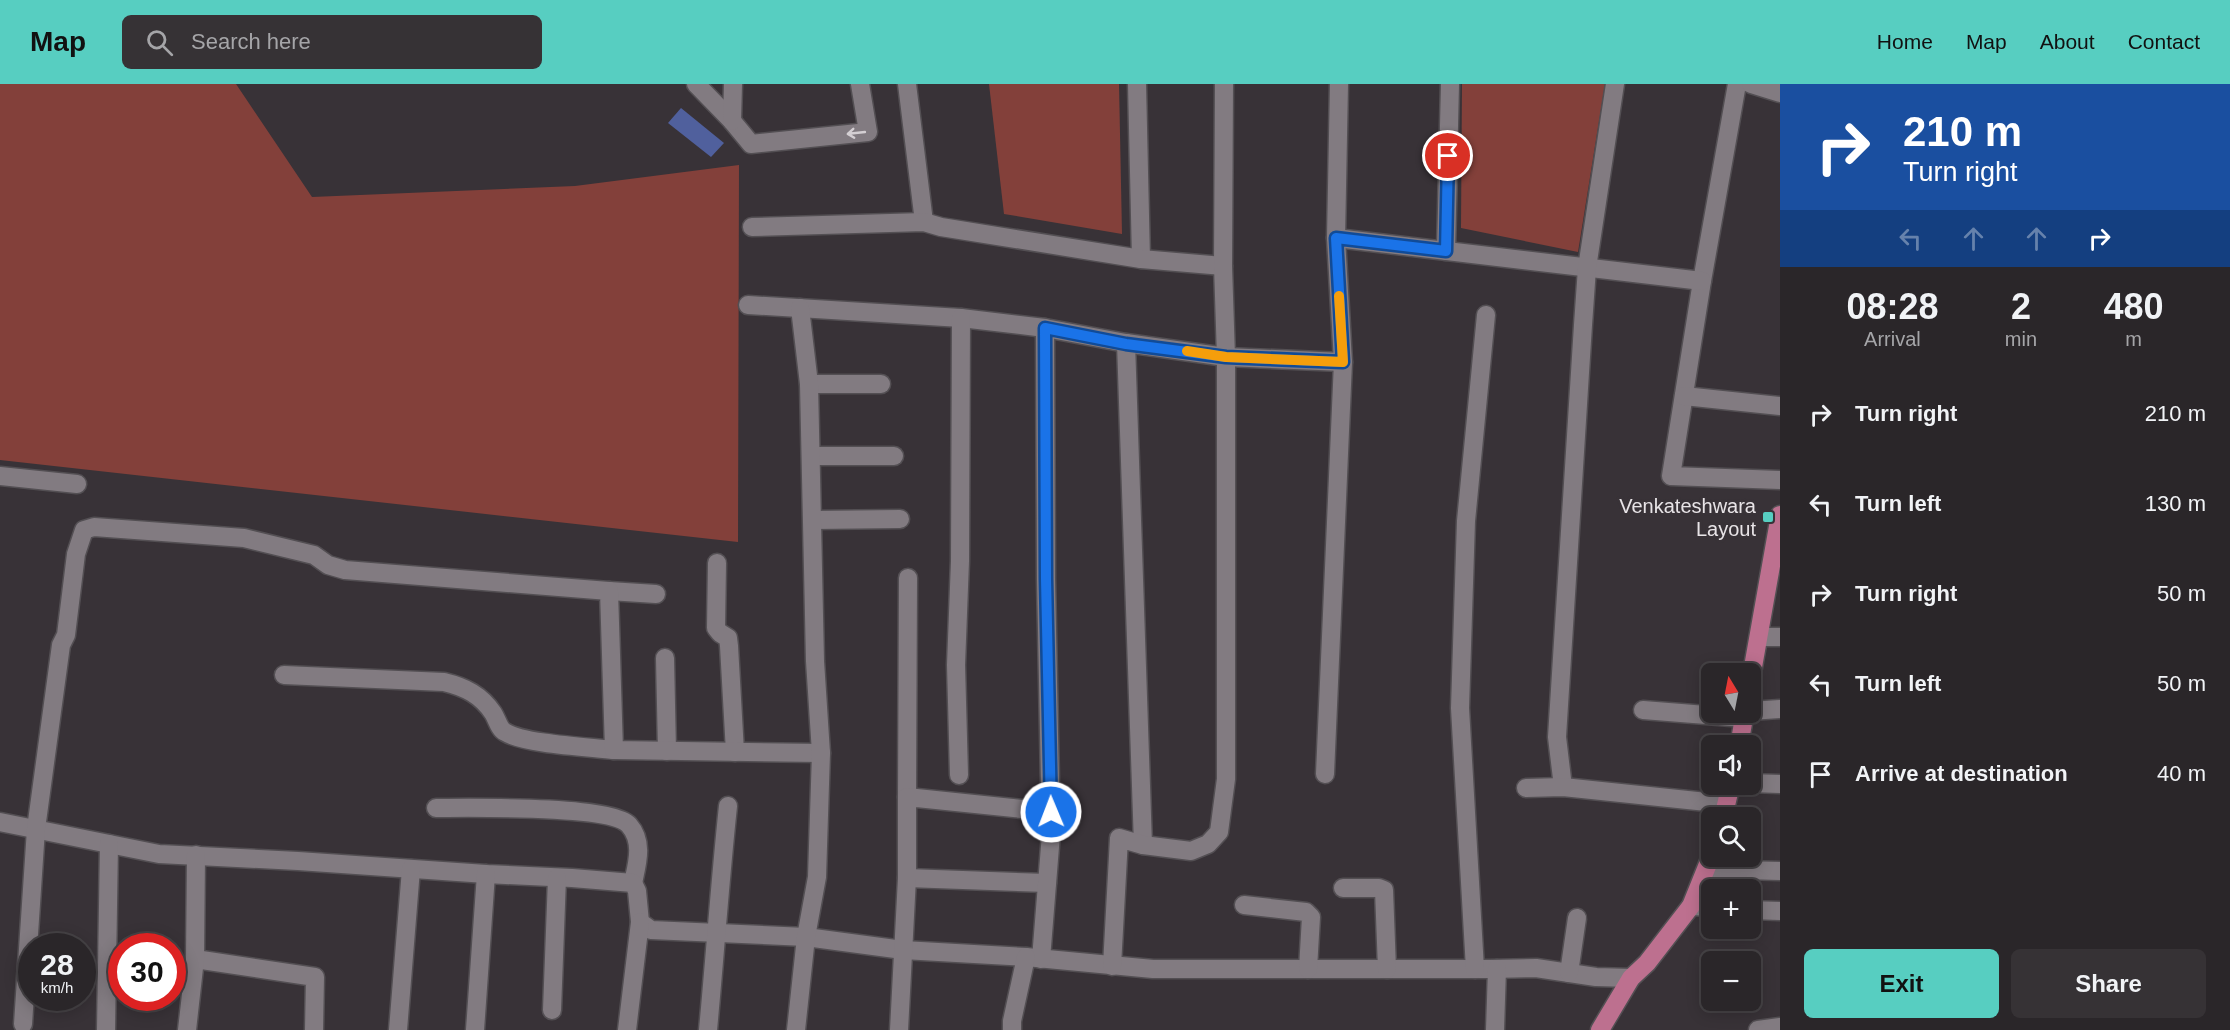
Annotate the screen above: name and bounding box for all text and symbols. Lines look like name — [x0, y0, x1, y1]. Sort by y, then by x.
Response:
search box — [122, 15, 542, 69]
text: Map — [30, 26, 86, 57]
icon: search — [143, 26, 176, 59]
text: Search here — [191, 29, 311, 54]
text: Home — [1877, 30, 1933, 53]
text: Map — [1966, 30, 2007, 53]
text: About — [2040, 30, 2095, 53]
text: Contact — [2128, 30, 2200, 53]
icon: right — [1804, 108, 1882, 186]
text: 210 m — [1903, 108, 2022, 155]
one-way arrow — [846, 128, 866, 139]
pin — [1422, 130, 1473, 181]
icon: arrive — [1431, 139, 1464, 172]
text: Turn right — [1903, 157, 2018, 187]
icon: left — [1894, 222, 1927, 255]
icon: ahead — [1957, 222, 1990, 255]
icon: ahead — [2020, 222, 2053, 255]
icon: right — [2083, 222, 2116, 255]
text: 08:28 — [1846, 286, 1938, 327]
text: 2 — [2011, 286, 2031, 327]
text: 480 — [2103, 286, 2164, 327]
text: Arrival — [1864, 328, 1921, 350]
text: min — [2005, 328, 2037, 350]
text: m — [2125, 328, 2142, 350]
icon: right — [1804, 398, 1837, 431]
text: Turn right — [1855, 401, 1957, 426]
text: 210 m — [2145, 401, 2206, 426]
icon: left — [1804, 488, 1837, 521]
text: Turn left — [1855, 491, 1941, 516]
text: 130 m — [2145, 491, 2206, 516]
place label: Venkateshwara Layout — [1619, 495, 1757, 540]
marker: Venkateshwara Layout — [1761, 510, 1775, 524]
icon: right — [1804, 578, 1837, 611]
text: Turn right — [1855, 581, 1957, 606]
text: 50 m — [2157, 581, 2206, 606]
north arrow — [1701, 663, 1761, 723]
map controls — [1701, 663, 1761, 1011]
icon: left — [1804, 668, 1837, 701]
text: Turn left — [1855, 671, 1941, 696]
text: 50 m — [2157, 671, 2206, 696]
button: sound — [1701, 735, 1761, 795]
icon: arrive — [1804, 758, 1837, 791]
text: Arrive at destination — [1855, 761, 2068, 786]
text: 40 m — [2157, 761, 2206, 786]
position arrow — [1019, 780, 1083, 844]
button: search — [1701, 807, 1761, 867]
button: + — [1701, 879, 1761, 939]
speed limit sign: 30 — [108, 933, 186, 1011]
text: 28 — [40, 948, 74, 981]
button: Exit — [1804, 949, 1999, 1018]
button: Share — [2011, 949, 2206, 1018]
button: − — [1701, 951, 1761, 1011]
text: km/h — [41, 979, 73, 996]

